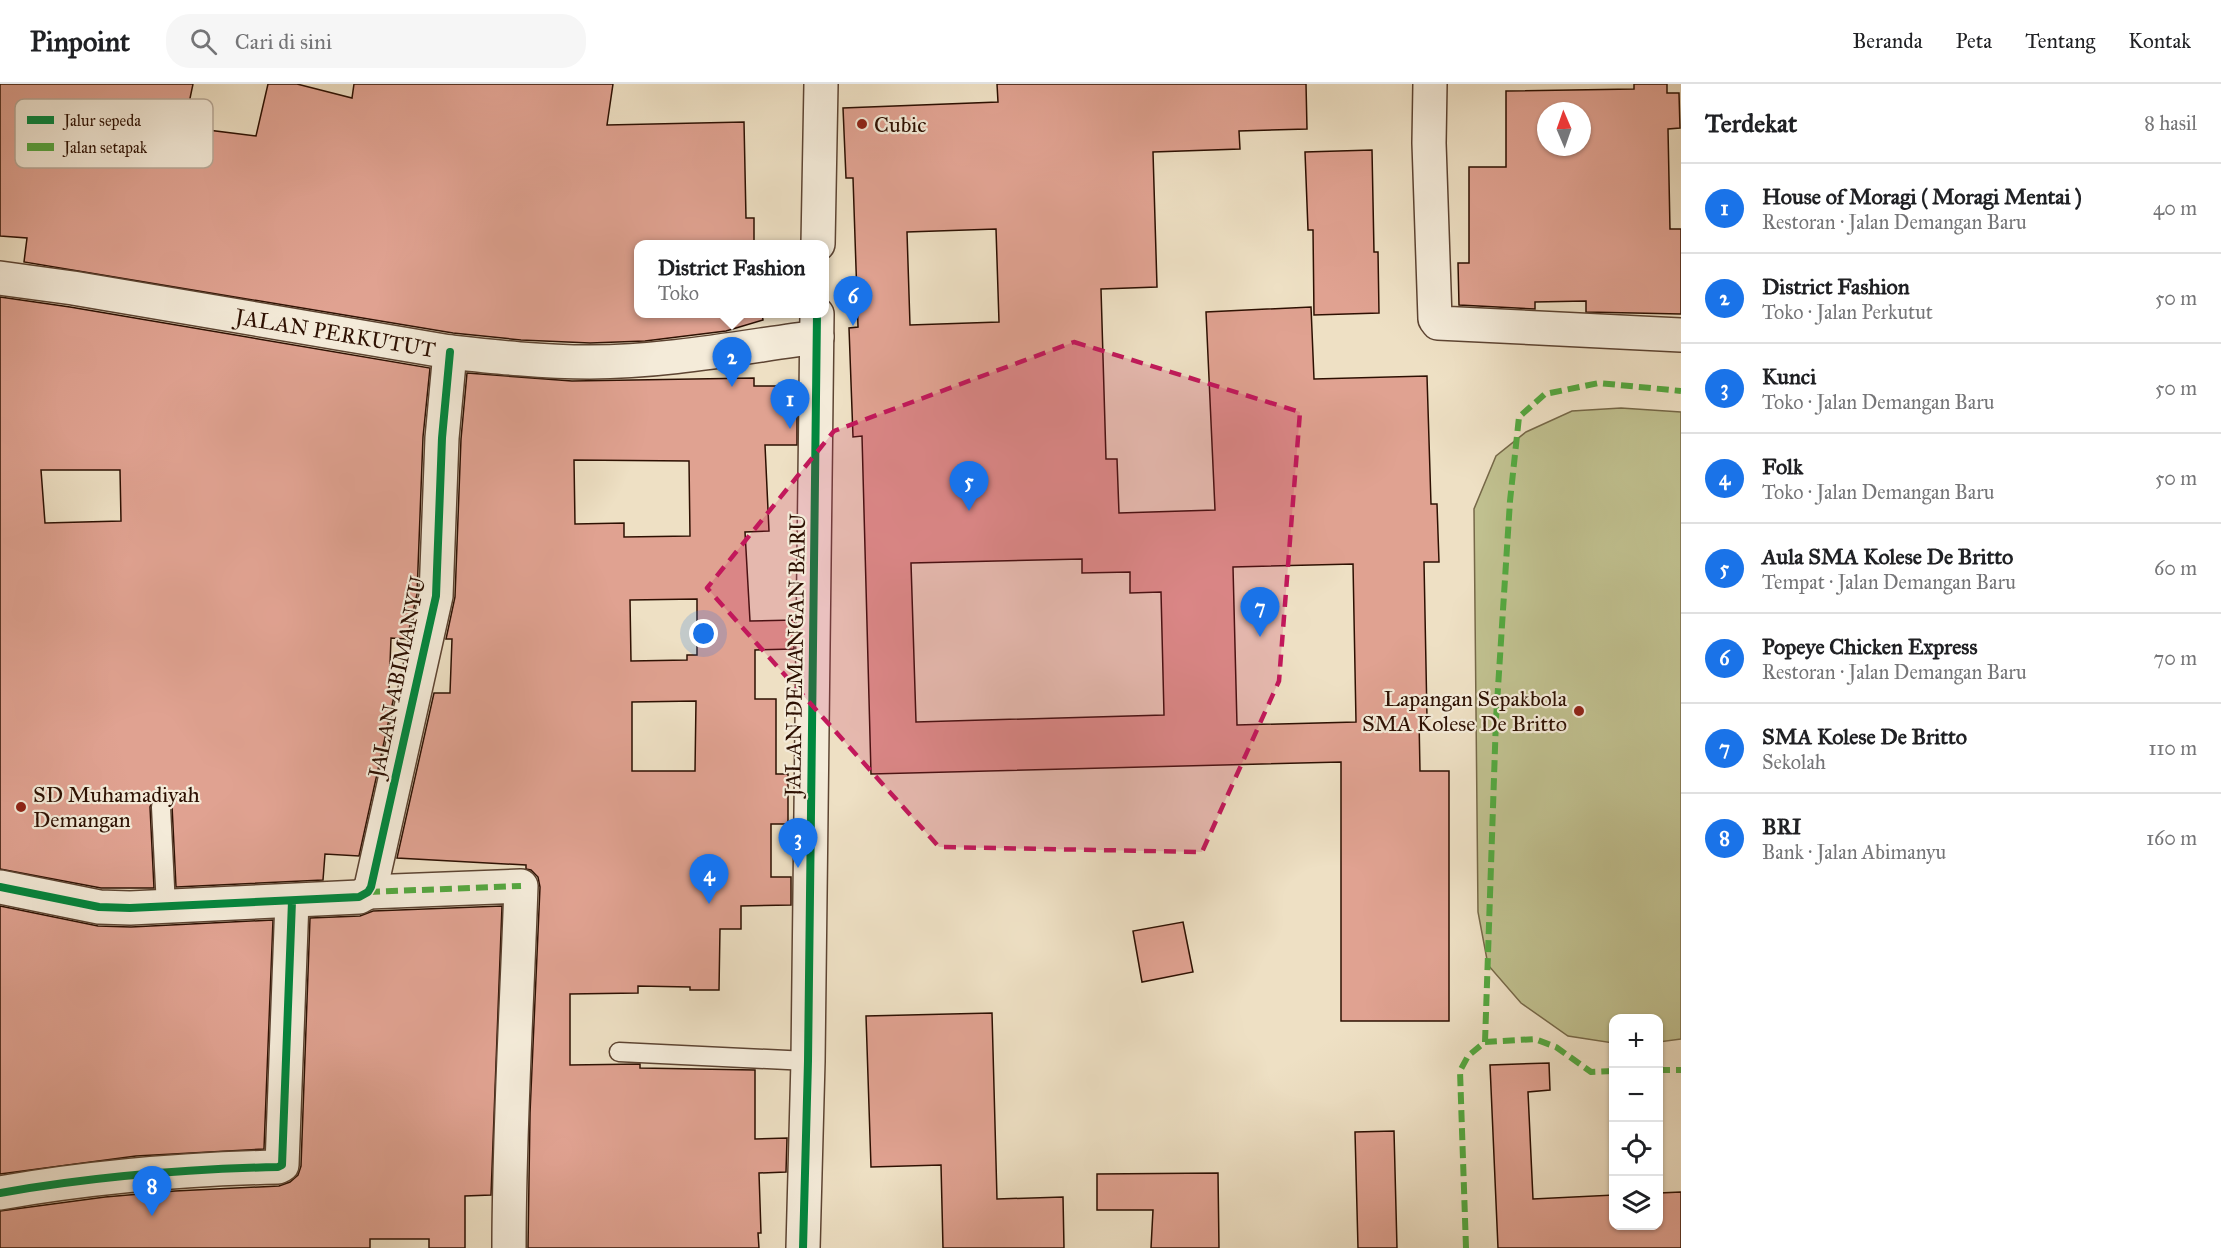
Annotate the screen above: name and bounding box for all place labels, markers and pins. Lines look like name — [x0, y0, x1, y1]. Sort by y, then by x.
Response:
place label: Cubic — [874, 111, 927, 138]
marker: Cubic — [855, 117, 869, 131]
pin: 6 — [834, 276, 872, 326]
pin: 2 — [712, 338, 752, 387]
pin: 1 — [770, 380, 810, 429]
pin: 5 — [950, 462, 988, 511]
pin: 7 — [1240, 588, 1280, 637]
place label: Lapangan Sepakbola SMA Kolese De Britto — [1362, 685, 1568, 737]
marker: Lapangan Sepakbola SMA Kolese De Britto — [1572, 704, 1586, 718]
place label: SD Muhamadiyah Demangan — [33, 781, 200, 833]
marker: SD Muhamadiyah Demangan — [14, 800, 28, 814]
pin: 3 — [778, 818, 818, 868]
pin: 4 — [690, 854, 728, 904]
pin: 8 — [132, 1166, 172, 1216]

